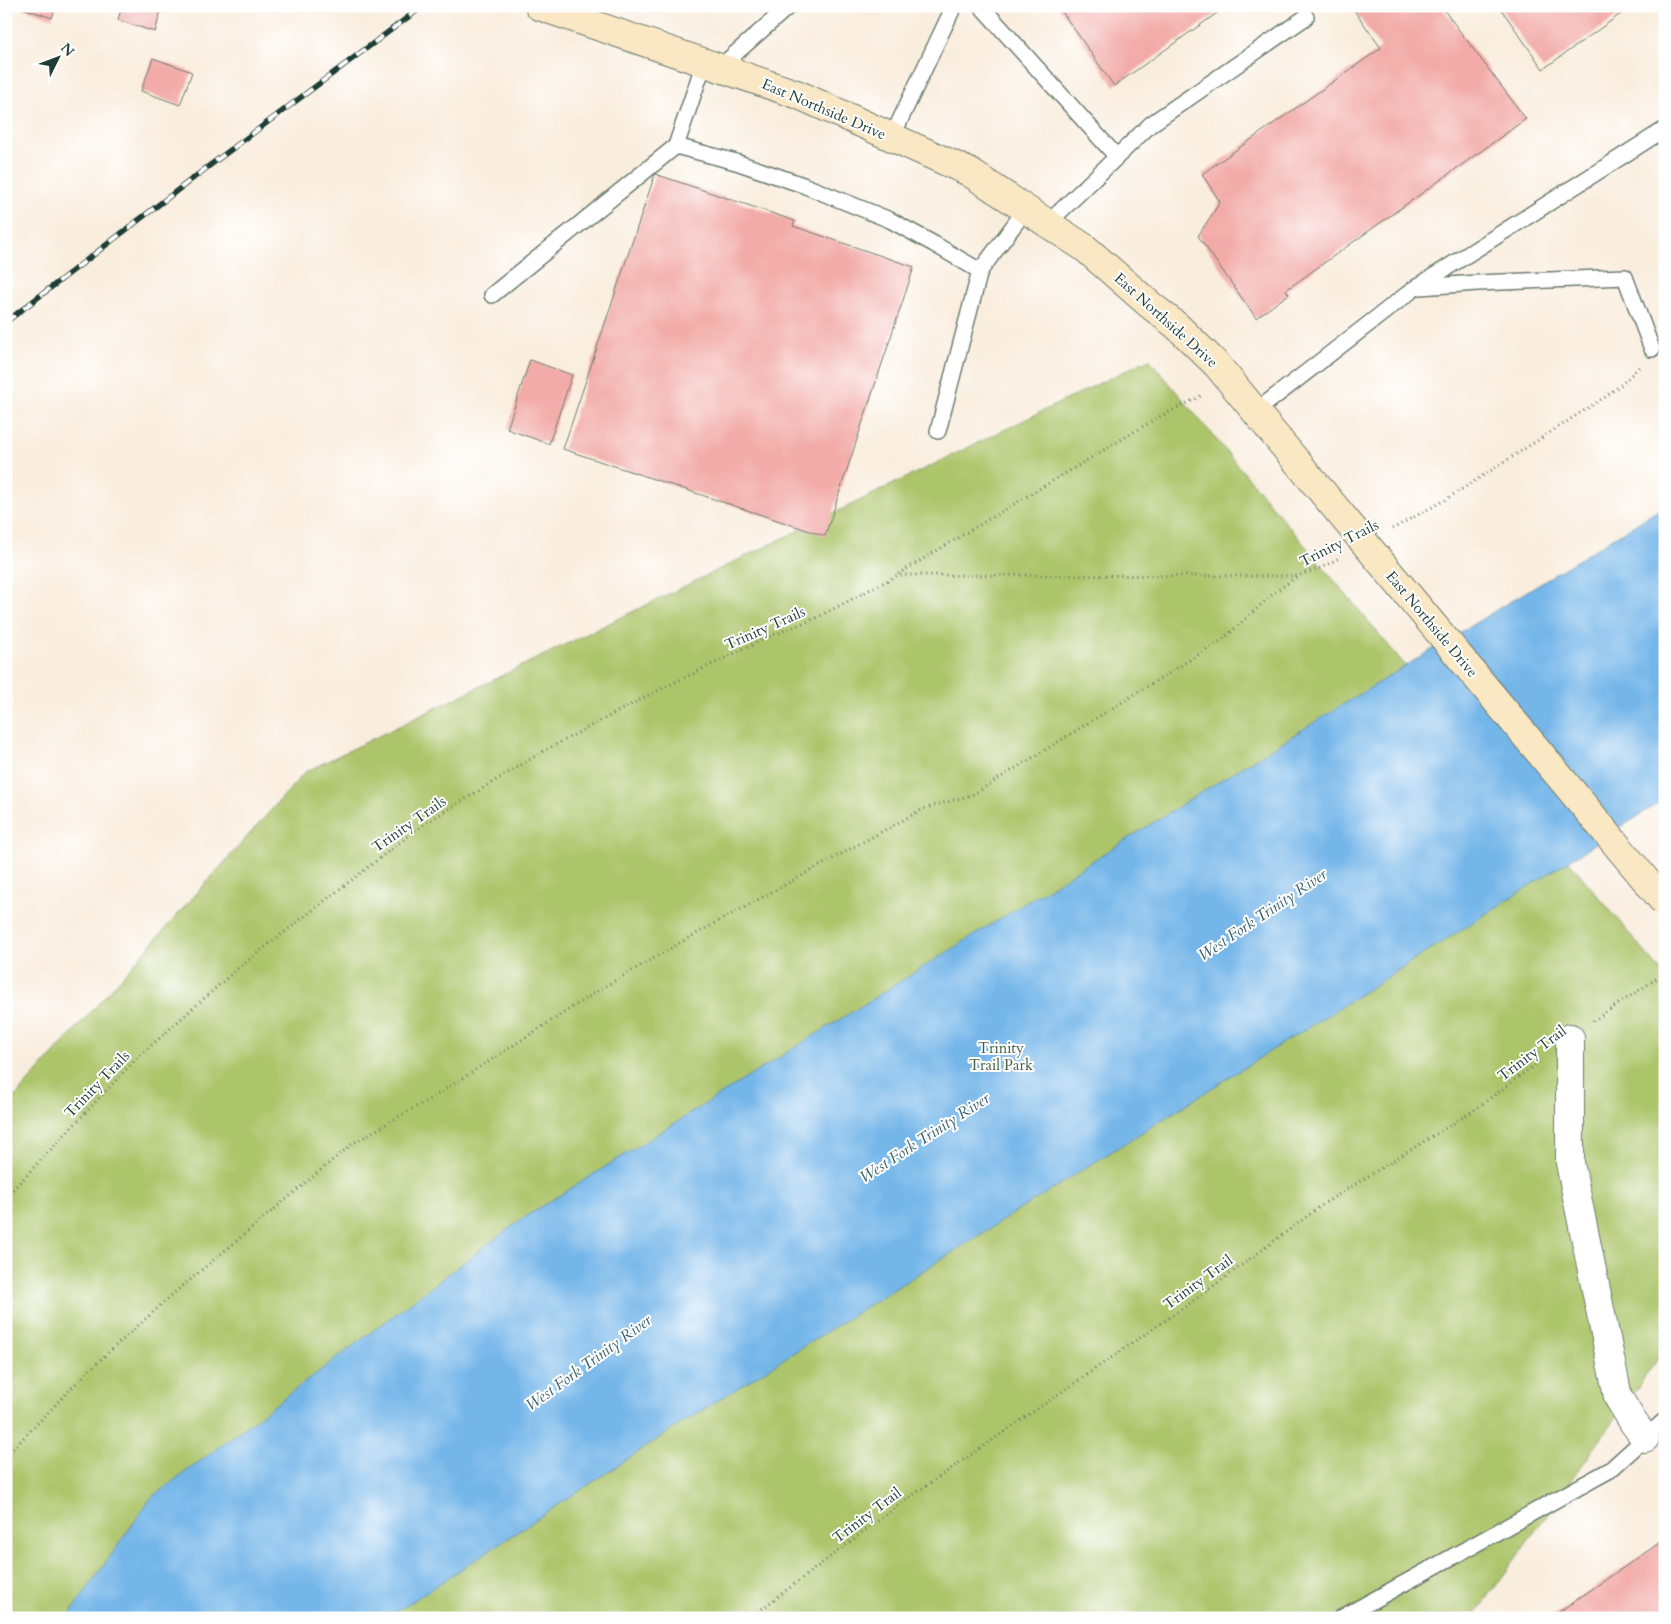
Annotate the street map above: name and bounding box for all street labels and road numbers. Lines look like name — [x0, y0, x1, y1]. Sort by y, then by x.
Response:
street label: East Northside Drive — [759, 74, 889, 144]
street label: East Northside Drive — [1110, 268, 1222, 372]
street label: Trinity Trails — [1296, 515, 1382, 571]
street label: East Northside Drive — [1382, 567, 1483, 682]
street label: Trinity Trails — [722, 601, 808, 655]
street label: Trinity Trails — [368, 791, 450, 857]
street label: Trinity Trail — [1494, 1020, 1571, 1085]
street label: Trinity Trails — [60, 1046, 134, 1122]
street label: Trinity Trail — [1159, 1250, 1237, 1314]
street label: Trinity Trail — [829, 1482, 906, 1547]

